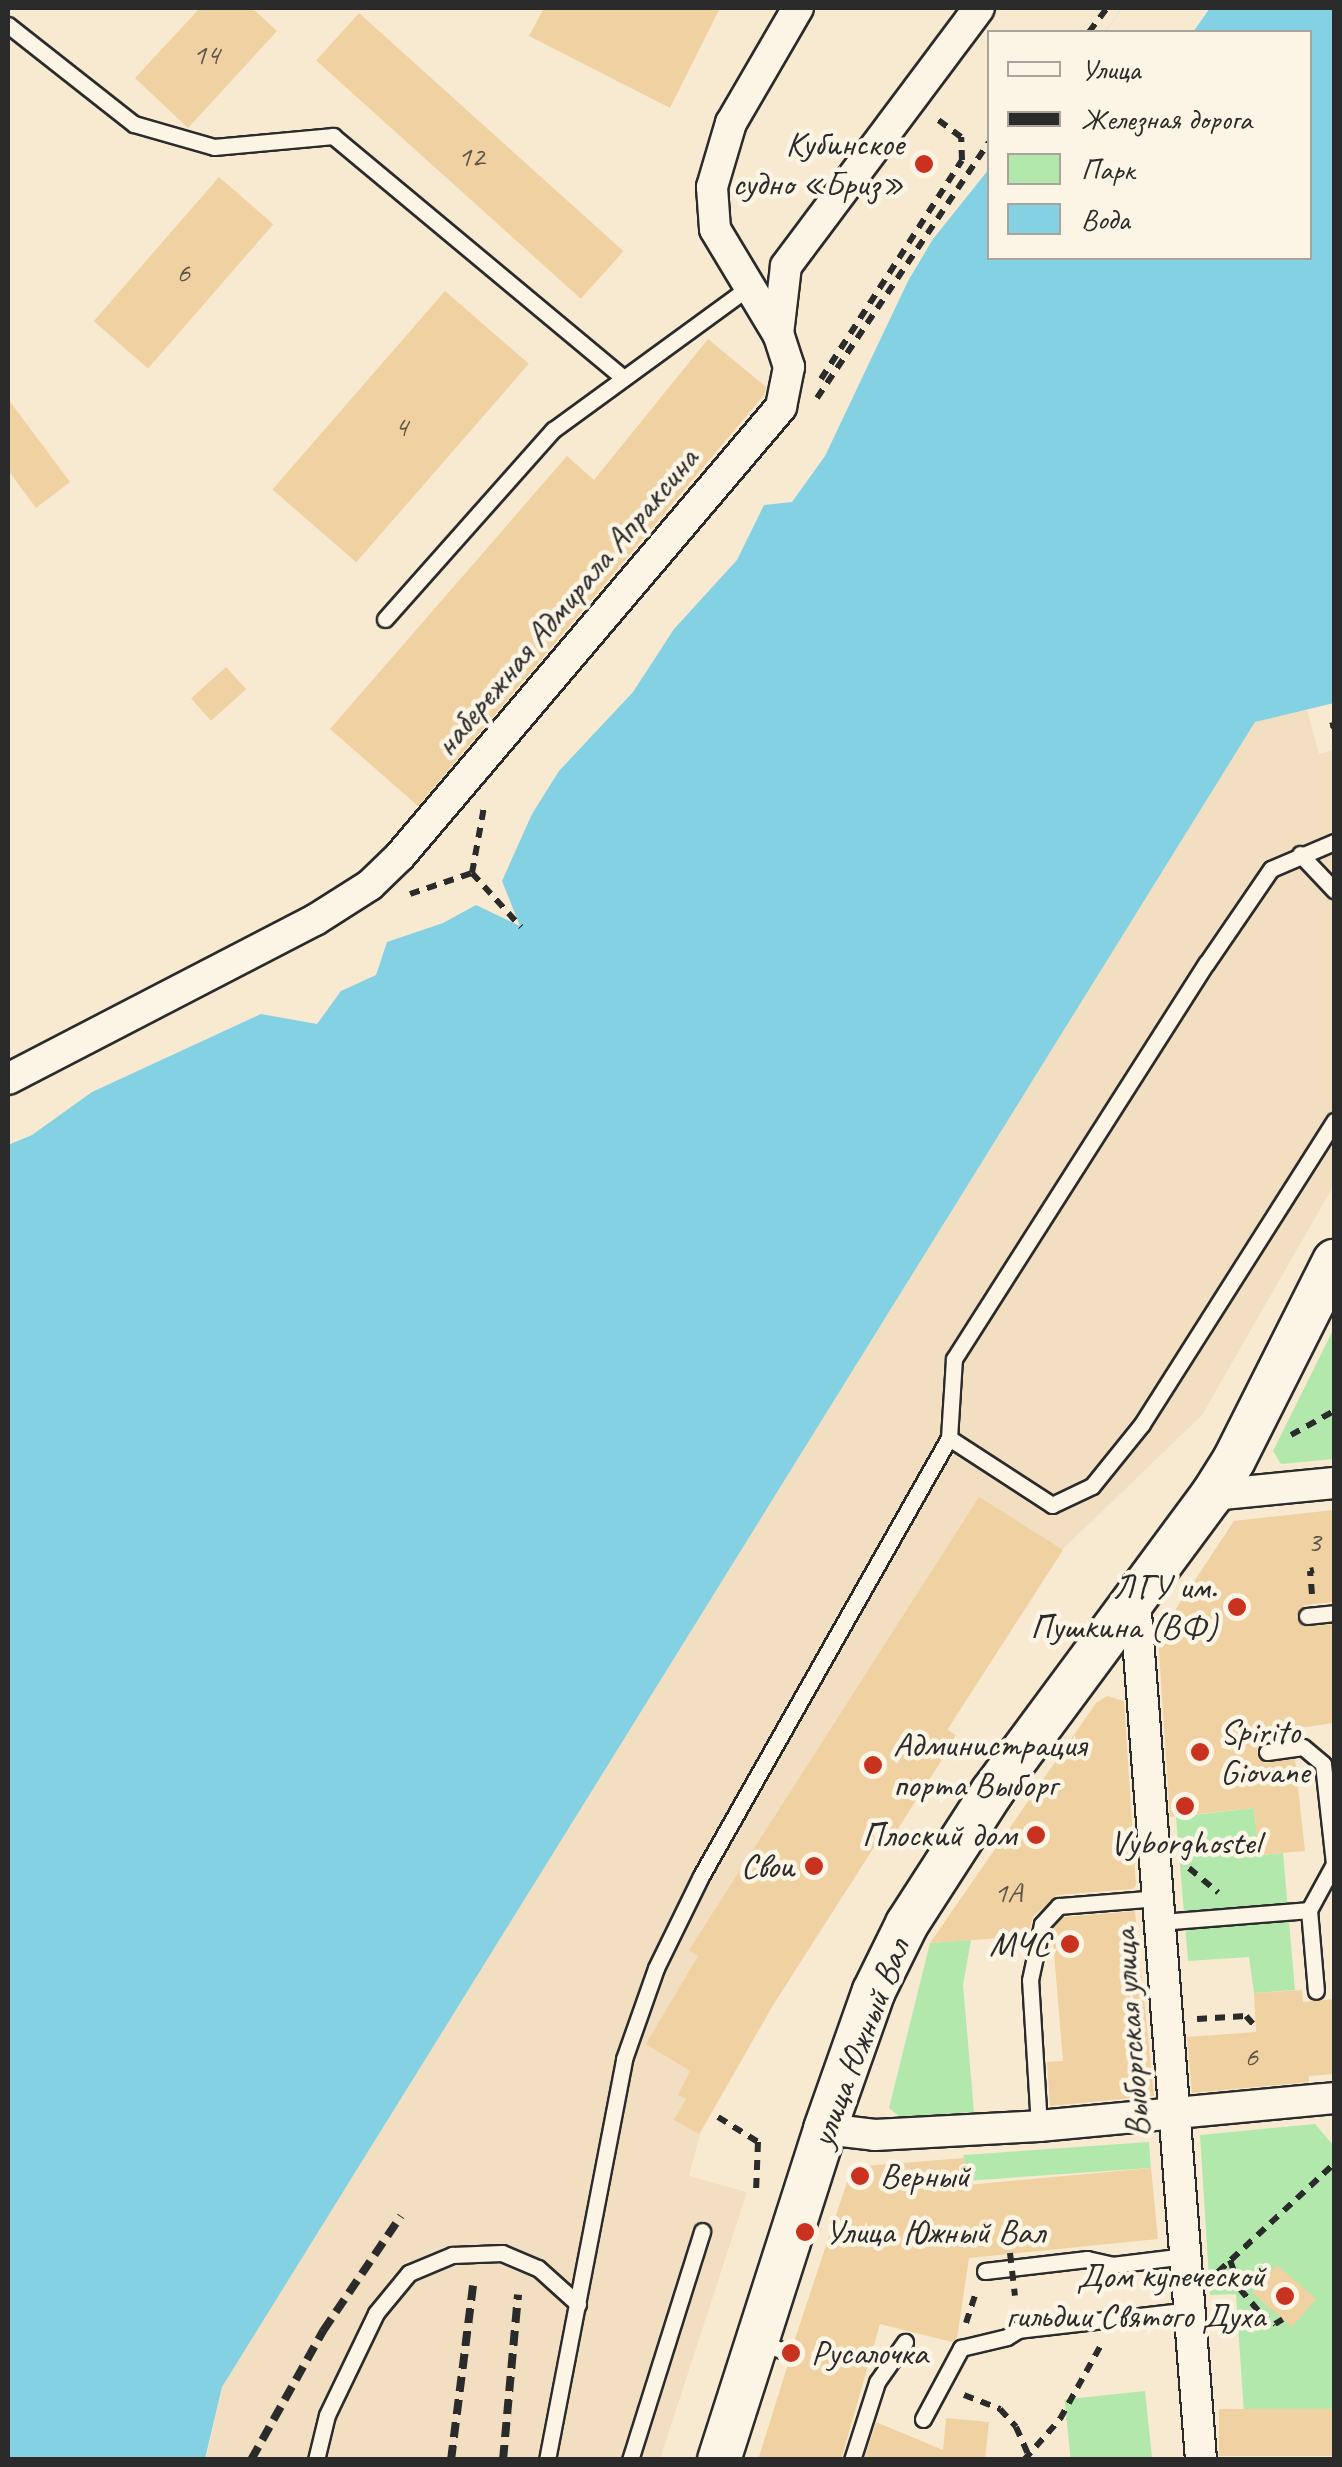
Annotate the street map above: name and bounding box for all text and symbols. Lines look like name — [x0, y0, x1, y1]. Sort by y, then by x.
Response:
legend — [987, 30, 1312, 260]
house number: 14 — [193, 36, 219, 72]
text: Улица — [1081, 50, 1140, 88]
text: Железная дорога — [1081, 100, 1252, 138]
place label: Кубинское судно «Бриз» — [732, 123, 904, 205]
house number: 12 — [458, 138, 484, 174]
text: Парк — [1081, 150, 1135, 188]
marker: Кубинское судно «Бриз» — [913, 153, 935, 175]
text: Вода — [1081, 200, 1130, 238]
house number: 6 — [176, 254, 190, 290]
house number: 4 — [394, 408, 408, 444]
street label: набережная Адмирала Апраксина — [422, 437, 710, 767]
house number: 3 — [1307, 1523, 1321, 1559]
place label: ЛГУ им. Пушкина (ВФ) — [1030, 1566, 1217, 1648]
marker: ЛГУ им. Пушкина (ВФ) — [1226, 1596, 1248, 1618]
place label: Spirito Giovane — [1220, 1711, 1309, 1793]
place label: Администрация порта Выборг — [893, 1724, 1086, 1806]
marker: Spirito Giovane — [1189, 1741, 1211, 1763]
marker: Администрация порта Выборг — [862, 1754, 884, 1776]
marker: Vyborghostel — [1174, 1795, 1196, 1817]
place label: Плоский дом — [862, 1814, 1016, 1856]
place label: Vyborghostel — [1110, 1822, 1260, 1864]
marker: Плоский дом — [1025, 1824, 1047, 1846]
place label: Свои — [741, 1845, 794, 1887]
marker: Свои — [803, 1855, 825, 1877]
house number: 1А — [994, 1874, 1022, 1910]
place label: МЧС — [989, 1923, 1050, 1965]
street label: Выборгская улица — [1103, 1927, 1159, 2139]
street label: улица Южный Вал — [801, 1932, 919, 2154]
marker: МЧС — [1059, 1933, 1081, 1955]
house number: 6 — [1244, 2038, 1258, 2074]
place label: Верный — [880, 2155, 970, 2197]
marker: Верный — [849, 2165, 871, 2187]
place label: Улица Южный Вал — [825, 2211, 1049, 2253]
marker: Улица Южный Вал — [794, 2221, 816, 2243]
place label: Дом купеческой гильдии Святого Духа — [1004, 2255, 1265, 2337]
marker: Дом купеческой гильдии Святого Духа — [1274, 2285, 1296, 2307]
place label: Русалочка — [811, 2332, 928, 2374]
marker: Русалочка — [780, 2342, 802, 2364]

